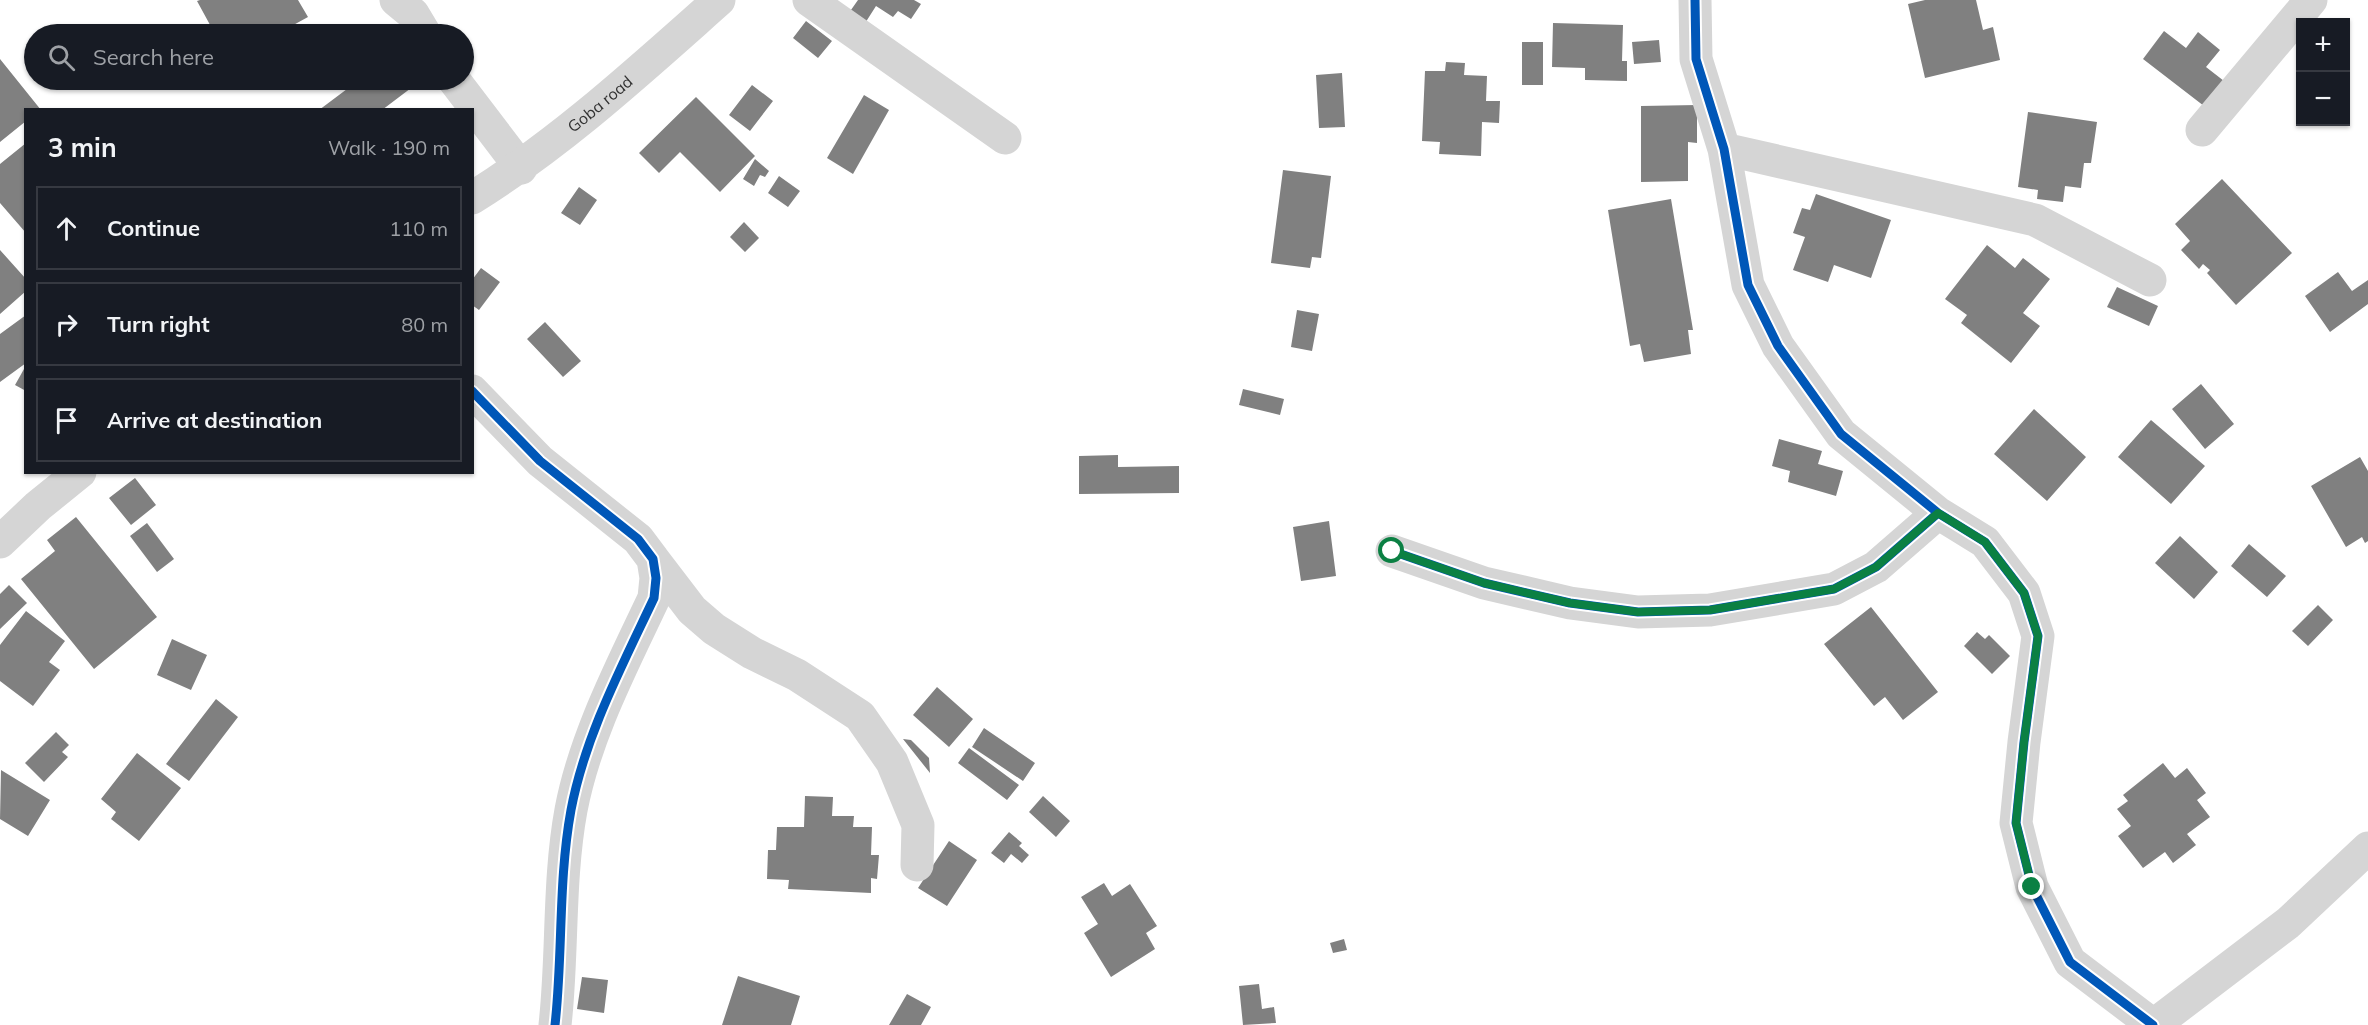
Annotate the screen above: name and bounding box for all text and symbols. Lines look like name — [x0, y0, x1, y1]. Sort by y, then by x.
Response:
map controls — [2296, 18, 2350, 126]
button: + — [2296, 18, 2350, 72]
search box — [24, 24, 474, 90]
icon: search — [45, 41, 78, 74]
text: Search here — [93, 43, 214, 71]
street label: Goba road — [563, 71, 636, 136]
button: − — [2296, 72, 2350, 126]
text: 3 min — [48, 131, 117, 164]
text: Walk · 190 m — [328, 135, 450, 160]
icon: ahead — [50, 212, 83, 245]
text: Continue — [107, 214, 200, 242]
text: 110 m — [389, 216, 448, 241]
icon: right — [50, 308, 83, 341]
text: Turn right — [107, 310, 210, 338]
text: 80 m — [401, 312, 448, 337]
icon: arrive — [50, 404, 83, 437]
text: Arrive at destination — [107, 406, 322, 434]
route start — [1378, 537, 1404, 563]
route end — [2018, 873, 2044, 899]

